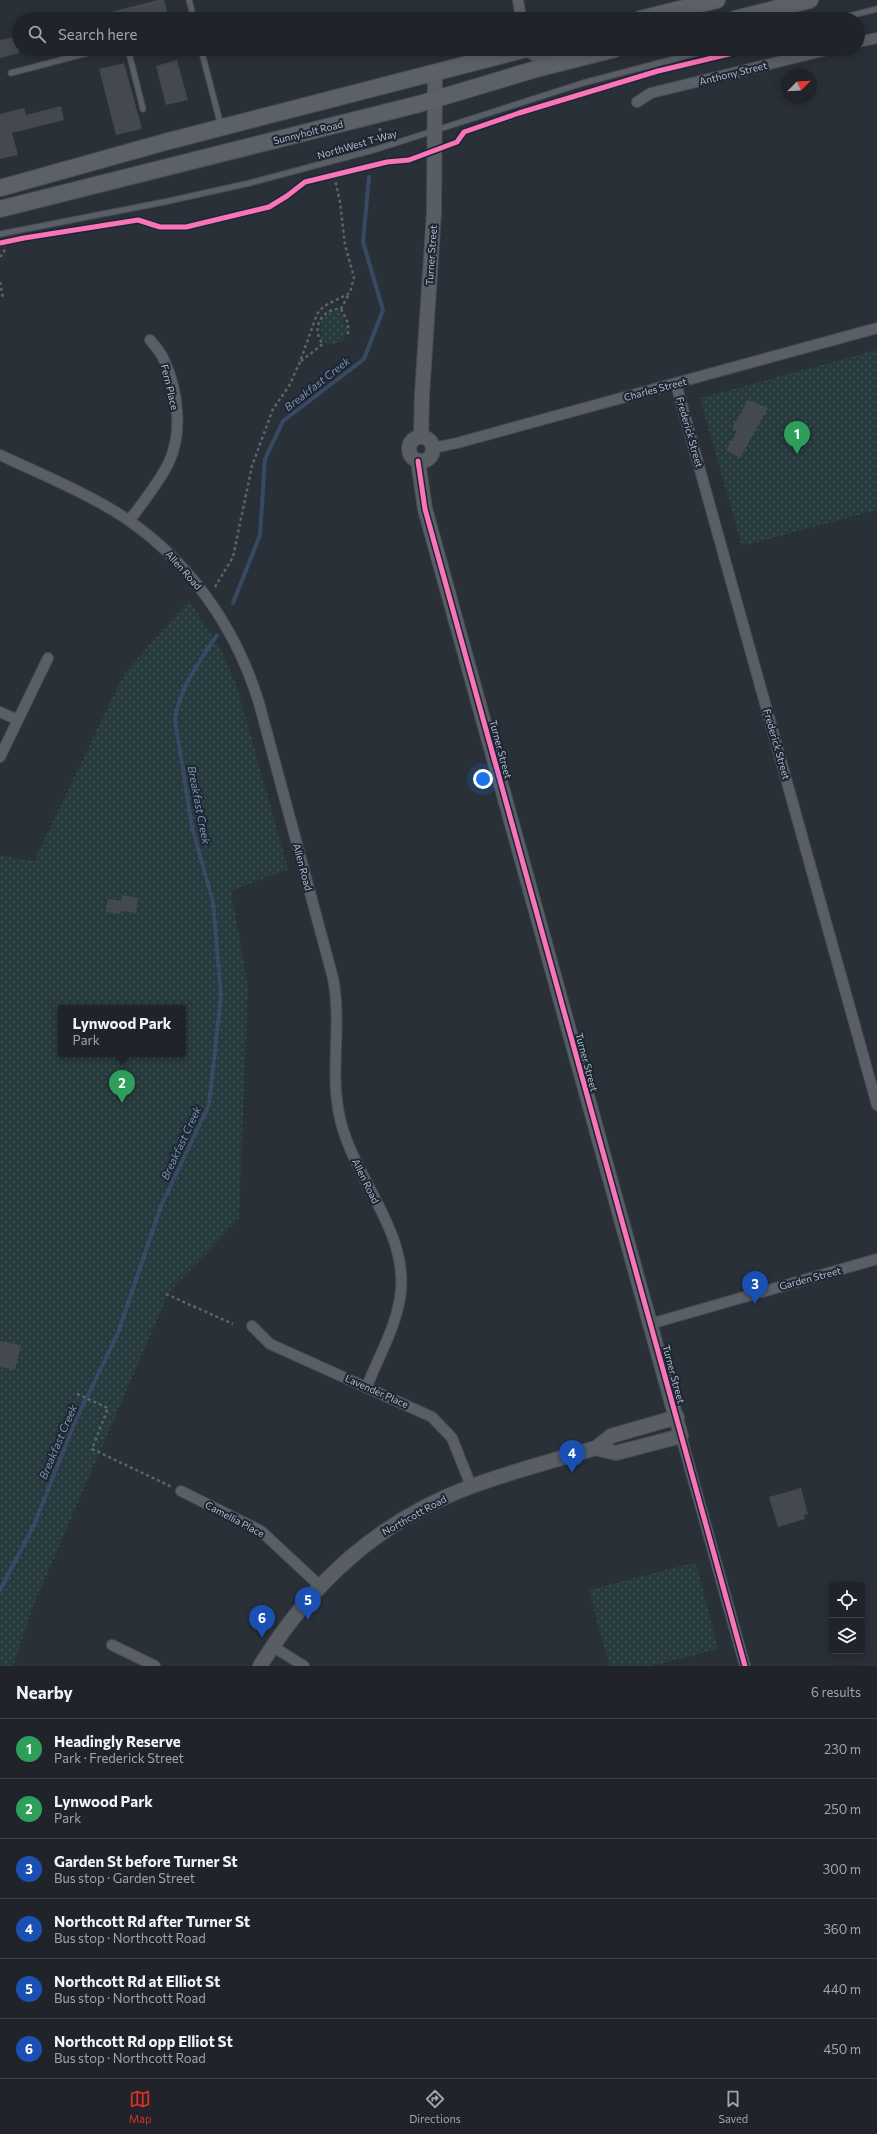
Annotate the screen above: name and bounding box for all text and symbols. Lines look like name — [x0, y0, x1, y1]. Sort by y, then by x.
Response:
search box — [12, 12, 865, 56]
icon: search — [26, 23, 48, 45]
text: Search here — [58, 25, 137, 43]
street label: Anthony Street — [698, 59, 768, 87]
north arrow — [781, 68, 817, 104]
street label: Sunnyholt Road — [272, 117, 344, 146]
street label: NorthWest T-Way — [316, 127, 398, 161]
street label: Turner Street — [423, 224, 439, 286]
water label: Breakfast Creek — [281, 353, 353, 413]
street label: Fern Place — [159, 363, 181, 411]
street label: Charles Street — [622, 375, 688, 403]
street label: Frederick Street — [674, 395, 706, 469]
pin: 1 — [784, 421, 810, 454]
street label: Allen Road — [163, 548, 205, 592]
street label: Frederick Street — [761, 707, 793, 781]
street label: Turner Street — [487, 718, 515, 780]
water label: Breakfast Creek — [186, 765, 214, 846]
your location — [473, 769, 493, 789]
street label: Allen Road — [291, 842, 315, 892]
popup — [58, 1005, 186, 1057]
text: Lynwood Park — [73, 1014, 172, 1032]
street label: Turner Street — [573, 1031, 601, 1093]
text: Park — [73, 1032, 100, 1048]
pin: 2 — [109, 1070, 135, 1103]
water label: Breakfast Creek — [158, 1103, 204, 1182]
street label: Allen Road — [350, 1157, 382, 1206]
street label: Garden Street — [778, 1264, 842, 1292]
pin: 3 — [742, 1271, 768, 1304]
street label: Turner Street — [660, 1343, 688, 1405]
street label: Lavender Place — [343, 1372, 411, 1410]
water label: Breakfast Creek — [36, 1402, 79, 1481]
pin: 4 — [559, 1440, 585, 1473]
street label: Northcott Road — [380, 1492, 448, 1538]
street label: Camellia Place — [203, 1498, 267, 1540]
map controls — [829, 1582, 865, 1654]
button: locate — [829, 1582, 865, 1618]
pin: 5 — [295, 1587, 321, 1620]
pin: 6 — [249, 1605, 275, 1638]
button: layers — [829, 1618, 865, 1654]
text: Nearby — [16, 1682, 73, 1703]
text: 6 results — [811, 1684, 861, 1700]
text: Headingly Reserve — [54, 1732, 181, 1750]
text: 1 — [26, 1741, 32, 1757]
text: 230 m — [824, 1741, 861, 1757]
text: Park · Frederick Street — [54, 1750, 184, 1766]
text: Lynwood Park — [54, 1792, 153, 1810]
text: 2 — [25, 1801, 33, 1817]
text: 250 m — [824, 1801, 861, 1817]
text: Park — [54, 1810, 81, 1826]
text: Garden St before Turner St — [54, 1852, 238, 1870]
text: 3 — [25, 1861, 33, 1877]
text: 300 m — [823, 1861, 861, 1877]
text: Bus stop · Garden Street — [54, 1870, 195, 1886]
text: Northcott Rd after Turner St — [54, 1912, 250, 1930]
text: 4 — [25, 1921, 33, 1937]
text: 360 m — [823, 1921, 861, 1937]
text: Bus stop · Northcott Road — [54, 1930, 206, 1946]
text: Northcott Rd at Elliot St — [54, 1972, 220, 1990]
text: 5 — [25, 1981, 33, 1997]
text: 440 m — [823, 1981, 861, 1997]
text: Bus stop · Northcott Road — [54, 1990, 206, 2006]
text: Northcott Rd opp Elliot St — [54, 2032, 233, 2050]
text: 6 — [25, 2041, 33, 2057]
text: 450 m — [823, 2041, 861, 2057]
text: Bus stop · Northcott Road — [54, 2050, 206, 2066]
tab: Map — [129, 2088, 152, 2125]
tab: Directions — [409, 2088, 461, 2125]
tab: Saved — [718, 2088, 748, 2125]

